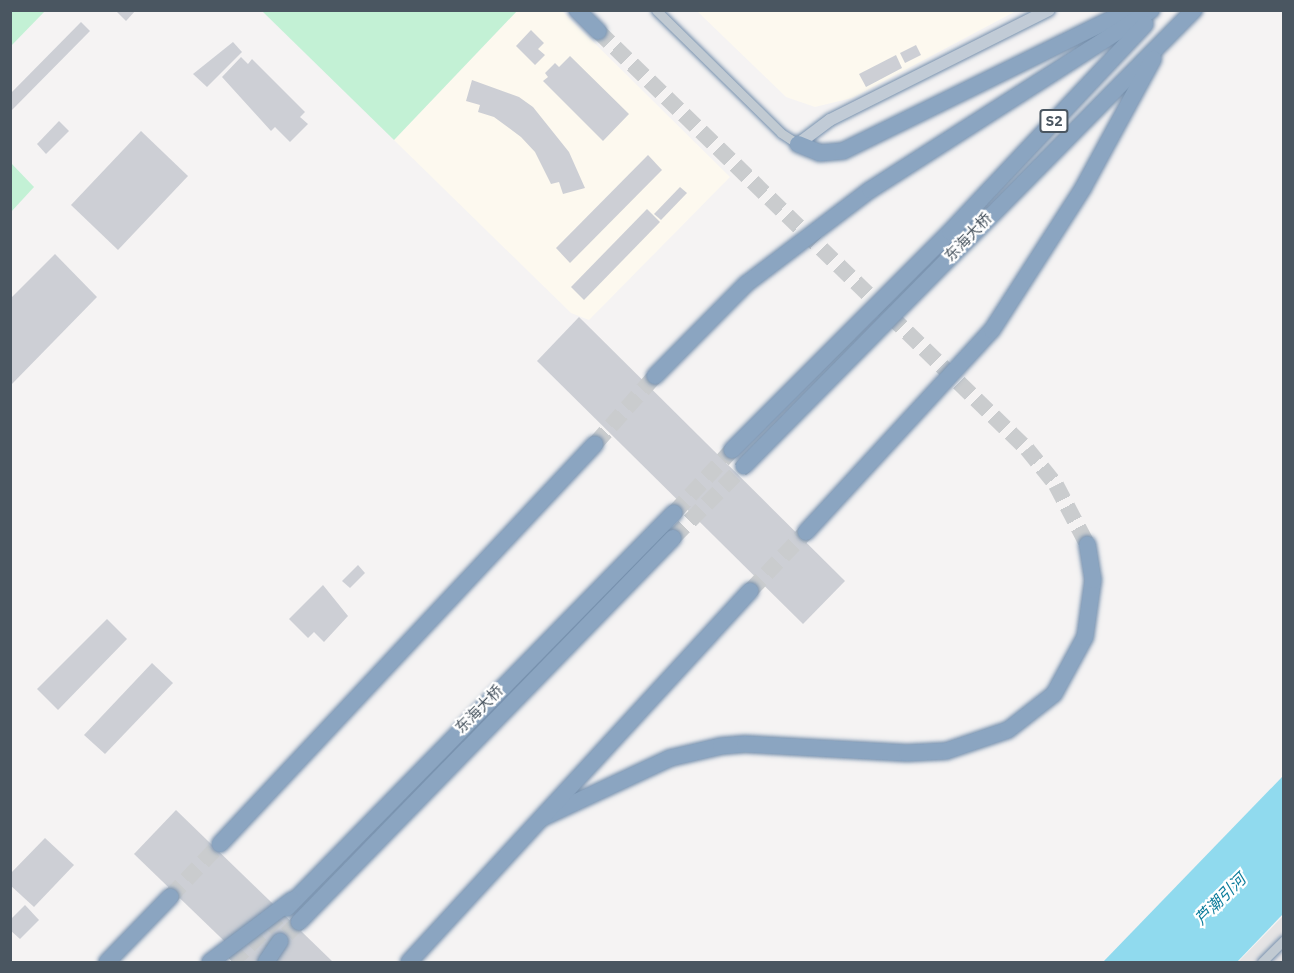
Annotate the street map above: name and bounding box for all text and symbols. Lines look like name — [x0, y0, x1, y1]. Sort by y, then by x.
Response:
road number: S2 — [1039, 110, 1069, 132]
street label: 东海大桥 — [941, 209, 995, 265]
street label: 东海大桥 — [451, 681, 507, 737]
water label: 芦潮引河 — [1191, 870, 1249, 928]

